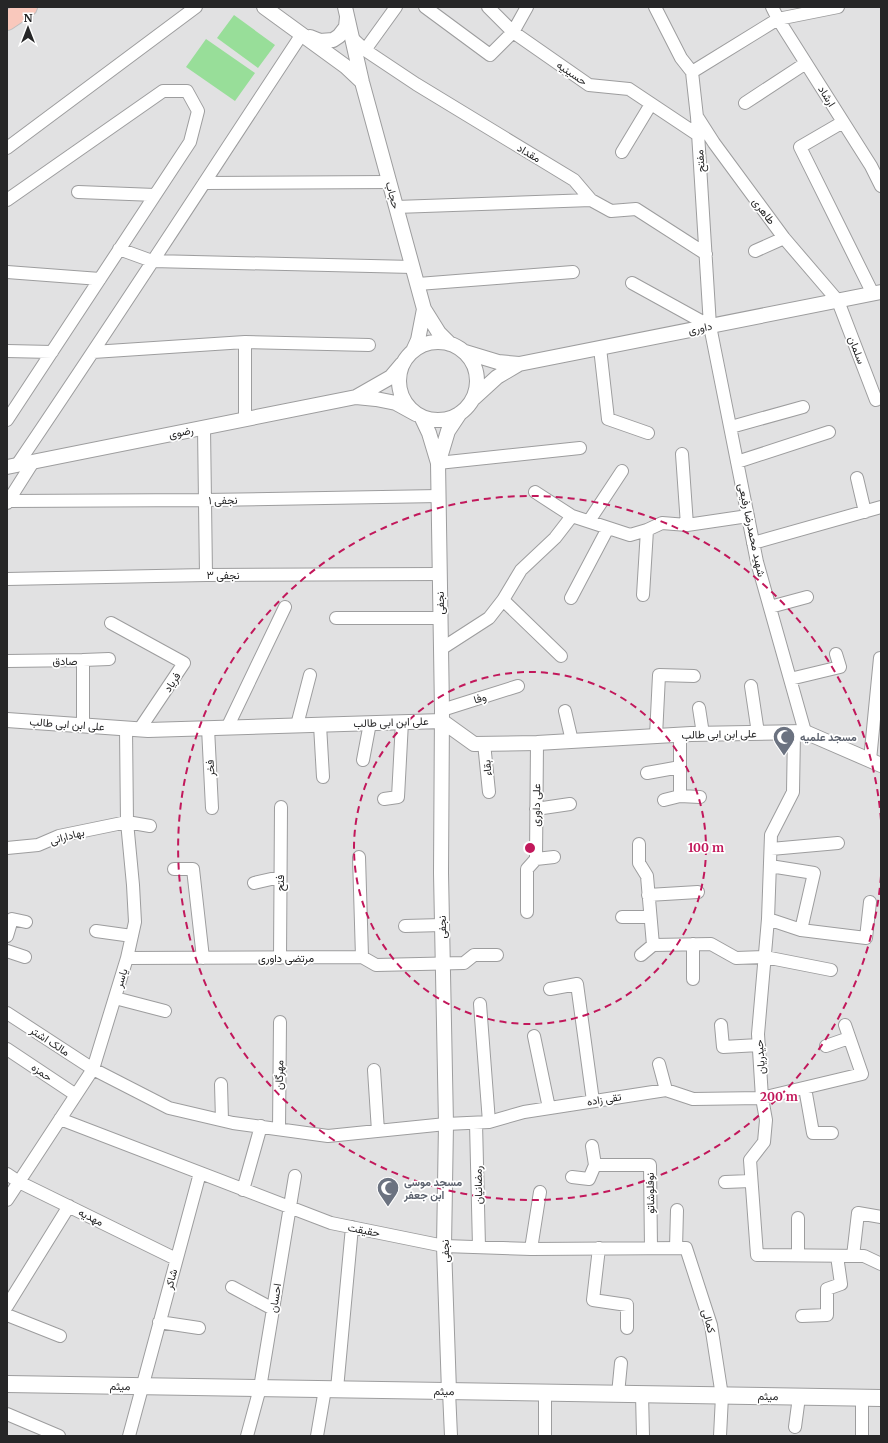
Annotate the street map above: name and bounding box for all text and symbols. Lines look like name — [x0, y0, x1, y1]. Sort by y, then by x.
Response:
north arrow — [8, 8, 48, 48]
text: N — [24, 11, 33, 25]
street label: حسینیه — [554, 58, 590, 88]
street label: ارشاد — [815, 83, 839, 109]
street label: مقداد — [515, 141, 543, 166]
street label: مفتح — [692, 149, 709, 173]
street label: حجاب — [383, 180, 403, 210]
street label: طاهری — [749, 195, 779, 227]
street label: داوری — [687, 319, 713, 337]
street label: سلمان — [845, 334, 869, 366]
street label: رضوی — [168, 423, 195, 441]
street label: شهید محمدرضا رفیعی — [735, 482, 769, 578]
street label: نجفی ۱ — [208, 493, 238, 507]
street label: نجفی ۳ — [206, 568, 240, 582]
street label: نجفی — [433, 591, 447, 615]
street label: صادق — [52, 654, 78, 668]
street label: فریاد — [160, 669, 184, 695]
street label: وفا — [472, 689, 488, 707]
street label: علی ابن ابی طالب — [29, 714, 105, 734]
street label: علی ابن ابی طالب — [353, 714, 429, 730]
mosque icon: مسجد علمیه — [771, 724, 797, 757]
street label: علی ابن ابی طالب — [681, 726, 757, 742]
place label: مسجد علمیه — [800, 730, 857, 744]
street label: فخر — [203, 759, 217, 778]
street label: بقاء — [479, 759, 495, 777]
street label: علی داوری — [529, 783, 543, 827]
street label: بهادارانی — [48, 825, 86, 847]
text: 100 m — [688, 840, 724, 855]
centre of rings — [523, 841, 537, 855]
street label: فتح — [273, 875, 288, 891]
street label: نجفی — [435, 915, 449, 939]
street label: مرتضی داوری — [258, 951, 314, 965]
street label: یاسر — [111, 967, 131, 990]
street label: مالک اشتر — [27, 1023, 72, 1059]
street label: حیدریان — [752, 1039, 768, 1075]
street label: حمزه — [29, 1060, 55, 1084]
street label: مهرگان — [272, 1060, 286, 1090]
street label: تقی زاده — [586, 1089, 623, 1109]
text: 200 m — [760, 1089, 798, 1104]
street label: رمضانیان — [471, 1165, 485, 1204]
street label: نوفلوشاتو — [643, 1172, 657, 1214]
mosque icon: مسجد موسی ابن جعفر — [375, 1175, 401, 1208]
place label: مسجد موسی ابن جعفر — [403, 1175, 462, 1202]
street label: مهدیه — [76, 1205, 106, 1229]
street label: حقیقت — [347, 1220, 381, 1240]
street label: نجفی — [438, 1239, 452, 1263]
street label: شاکر — [161, 1267, 181, 1292]
street label: احسان — [266, 1282, 284, 1314]
street label: کمالی — [699, 1307, 719, 1335]
street label: میثم — [109, 1379, 131, 1394]
street label: میثم — [433, 1384, 455, 1399]
street label: میثم — [757, 1389, 779, 1404]

